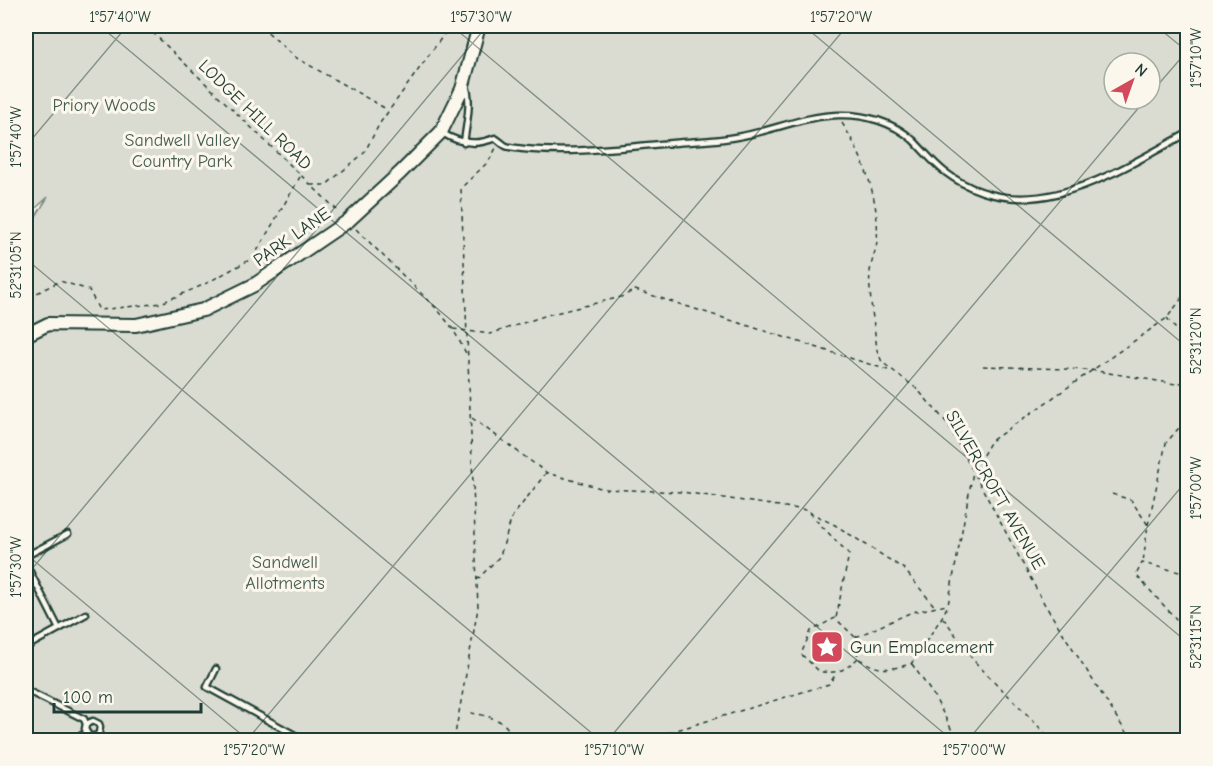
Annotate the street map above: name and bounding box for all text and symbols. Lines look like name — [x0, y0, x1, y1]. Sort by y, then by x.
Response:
text: 1°57'40"W — [89, 8, 151, 26]
text: 1°57'30"W — [450, 8, 512, 26]
text: 1°57'20"W — [810, 8, 872, 26]
text: 1°57'10"W — [1187, 28, 1205, 88]
north arrow — [1102, 51, 1162, 111]
street label: LODGE HILL ROAD — [194, 56, 316, 174]
text: N — [1131, 60, 1151, 81]
park label: Priory Woods — [53, 95, 156, 116]
text: 1°57'40"W — [7, 106, 25, 168]
park label: Sandwell Valley Country Park — [125, 130, 240, 172]
street label: PARK LANE — [250, 203, 335, 271]
text: 52°31'05"N — [7, 231, 25, 299]
text: 52°31'20"N — [1187, 307, 1205, 375]
street label: SILVERCROFT AVENUE — [941, 407, 1049, 573]
text: 1°57'00"W — [1187, 456, 1205, 520]
text: 1°57'30"W — [7, 536, 25, 598]
park label: Sandwell Allotments — [245, 552, 325, 594]
text: 52°31'15"N — [1187, 605, 1205, 669]
place icon: Gun Emplacement — [809, 629, 845, 665]
place label: Gun Emplacement — [850, 637, 994, 658]
scale bar — [54, 676, 201, 714]
text: 100 m — [63, 687, 113, 708]
text: 1°57'20"W — [223, 741, 285, 759]
text: 1°57'10"W — [584, 741, 644, 759]
text: 1°57'00"W — [942, 741, 1006, 759]

